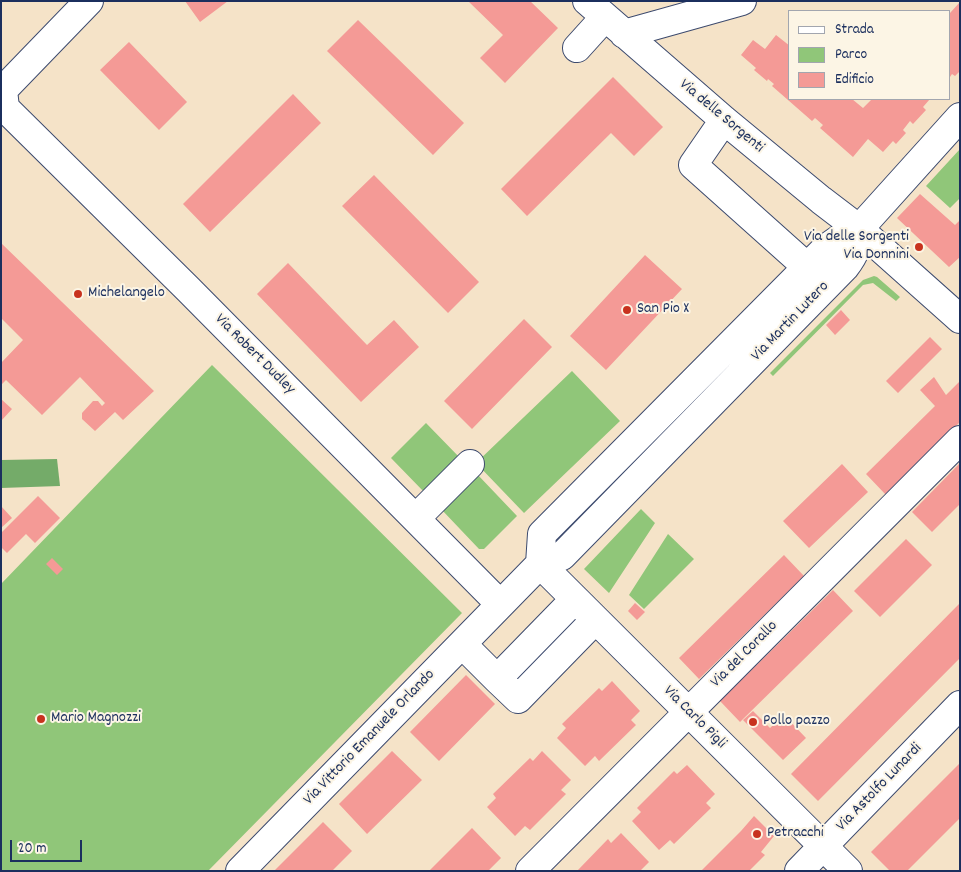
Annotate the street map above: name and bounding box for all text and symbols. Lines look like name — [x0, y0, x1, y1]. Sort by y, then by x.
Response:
legend — [788, 10, 951, 100]
text: Strada — [835, 19, 874, 41]
text: Parco — [835, 44, 867, 66]
text: Edificio — [835, 69, 874, 91]
street label: Via delle Sorgenti — [675, 76, 767, 158]
place label: Via delle Sorgenti Via Donnini — [804, 228, 909, 266]
marker: Via delle Sorgenti Via Donnini — [913, 241, 925, 253]
street label: Via Martin Lutero — [748, 278, 834, 366]
place label: Michelangelo — [88, 284, 165, 304]
marker: Michelangelo — [72, 288, 84, 300]
place label: San Pio X — [637, 300, 689, 320]
marker: San Pio X — [621, 304, 633, 316]
street label: Via Robert Dudley — [210, 311, 298, 399]
street label: Via del Corallo — [707, 617, 783, 693]
street label: Via Vittorio Emanuele Orlando — [300, 666, 440, 810]
street label: Via Carlo Pigli — [658, 682, 730, 754]
place label: Mario Magnozzi — [51, 709, 141, 729]
place label: Pollo pazzo — [763, 712, 830, 732]
marker: Mario Magnozzi — [35, 713, 47, 725]
marker: Pollo pazzo — [747, 716, 759, 728]
street label: Via Astolfo Lunardi — [833, 740, 927, 836]
place label: Petracchi — [767, 824, 824, 844]
marker: Petracchi — [751, 828, 763, 840]
scale bar — [12, 830, 85, 862]
text: 20 m — [18, 838, 46, 860]

